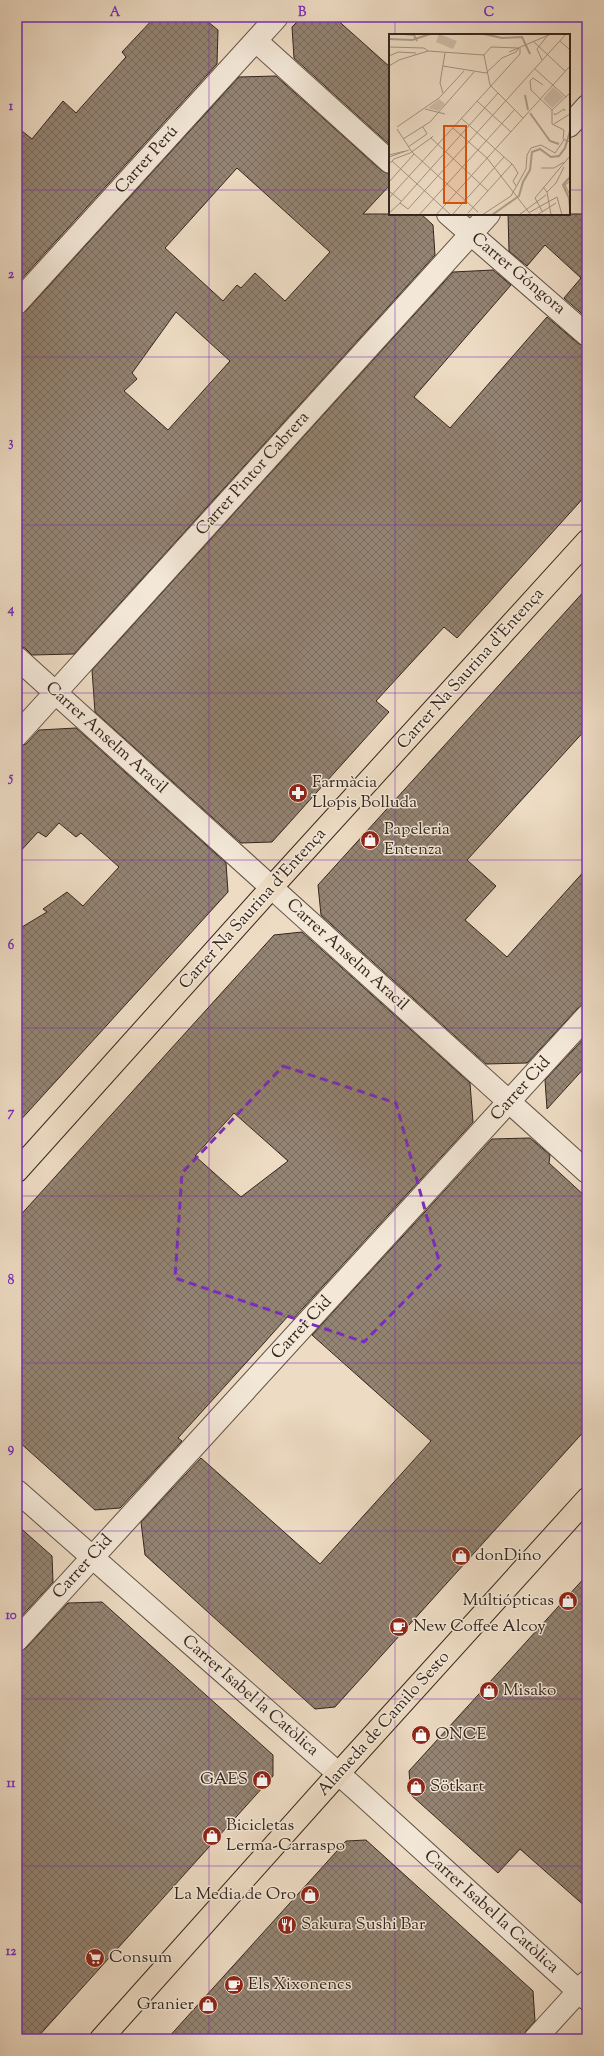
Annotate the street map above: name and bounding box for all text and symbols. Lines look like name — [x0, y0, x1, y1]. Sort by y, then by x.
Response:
text: A — [110, 4, 121, 22]
text: B — [298, 4, 307, 22]
text: C — [484, 4, 494, 22]
inset map — [389, 34, 570, 215]
text: 1 — [9, 98, 14, 116]
street label: Carrer Perú — [110, 120, 184, 199]
street label: Carrer Góngora — [466, 227, 570, 321]
text: 2 — [8, 266, 15, 284]
street label: Carrer Pintor Cabrera — [191, 406, 315, 541]
text: 3 — [8, 434, 14, 452]
street label: Carrer Na Saurina d'Entença — [392, 583, 550, 755]
text: 4 — [7, 601, 15, 619]
street label: Carrer Anselm Aracil — [40, 676, 173, 800]
text: 5 — [8, 769, 14, 787]
place label: Farmàcia Llopis Bolluda — [312, 771, 417, 815]
pharmacy icon: Farmàcia Llopis Bolluda — [287, 782, 309, 804]
place label: Papeleria Entenza — [384, 818, 450, 862]
street label: Carrer Na Saurina d'Entença — [174, 823, 332, 995]
shop icon: Papeleria Entenza — [359, 829, 381, 851]
street label: Carrer Anselm Aracil — [281, 893, 414, 1017]
text: 6 — [8, 937, 15, 955]
street label: Carrer Cid — [485, 1051, 557, 1127]
text: 7 — [8, 1104, 15, 1122]
text: 8 — [8, 1272, 15, 1290]
street label: Carrer Cid — [266, 1290, 338, 1365]
text: 9 — [8, 1440, 15, 1458]
street label: Carrer Cid — [47, 1529, 119, 1605]
place label: donDino — [475, 1544, 541, 1568]
shop icon: donDino — [450, 1545, 472, 1567]
place label: Multiópticas — [462, 1589, 554, 1613]
shop icon: Multiópticas — [557, 1590, 579, 1612]
text: 10 — [5, 1607, 17, 1625]
place label: New Coffee Alcoy — [413, 1615, 546, 1639]
cafe icon: New Coffee Alcoy — [388, 1616, 410, 1638]
street label: Carrer Isabel la Catòlica — [176, 1630, 324, 1762]
street label: Alameda de Camilo Sesto — [312, 1646, 456, 1802]
place label: Misako — [503, 1679, 556, 1703]
shop icon: Misako — [478, 1680, 500, 1702]
place label: ONCE — [435, 1723, 487, 1747]
shop icon: ONCE — [410, 1724, 432, 1746]
place label: GAES — [200, 1768, 248, 1792]
shop icon: GAES — [251, 1769, 273, 1791]
text: 11 — [7, 1775, 16, 1793]
place label: Sötkart — [430, 1775, 484, 1799]
shop icon: Sötkart — [405, 1776, 427, 1798]
place label: Bicicletas Lerma-Carraspo — [226, 1814, 345, 1858]
shop icon: Bicicletas Lerma-Carraspo — [201, 1825, 223, 1847]
street label: Carrer Isabel la Catòlica — [418, 1845, 564, 1979]
place label: La Media de Oro — [174, 1883, 296, 1907]
shop icon: La Media de Oro — [299, 1884, 321, 1906]
place label: Sakura Sushi Bar — [301, 1913, 426, 1937]
restaurant icon: Sakura Sushi Bar — [276, 1914, 298, 1936]
text: 12 — [6, 1943, 17, 1961]
place label: Consum — [109, 1946, 172, 1970]
supermarket icon: Consum — [84, 1947, 106, 1969]
place label: Els Xixonencs — [248, 1973, 352, 1997]
cafe icon: Els Xixonencs — [223, 1974, 245, 1996]
place label: Granier — [137, 1993, 195, 2017]
shop icon: Granier — [197, 1994, 219, 2016]

